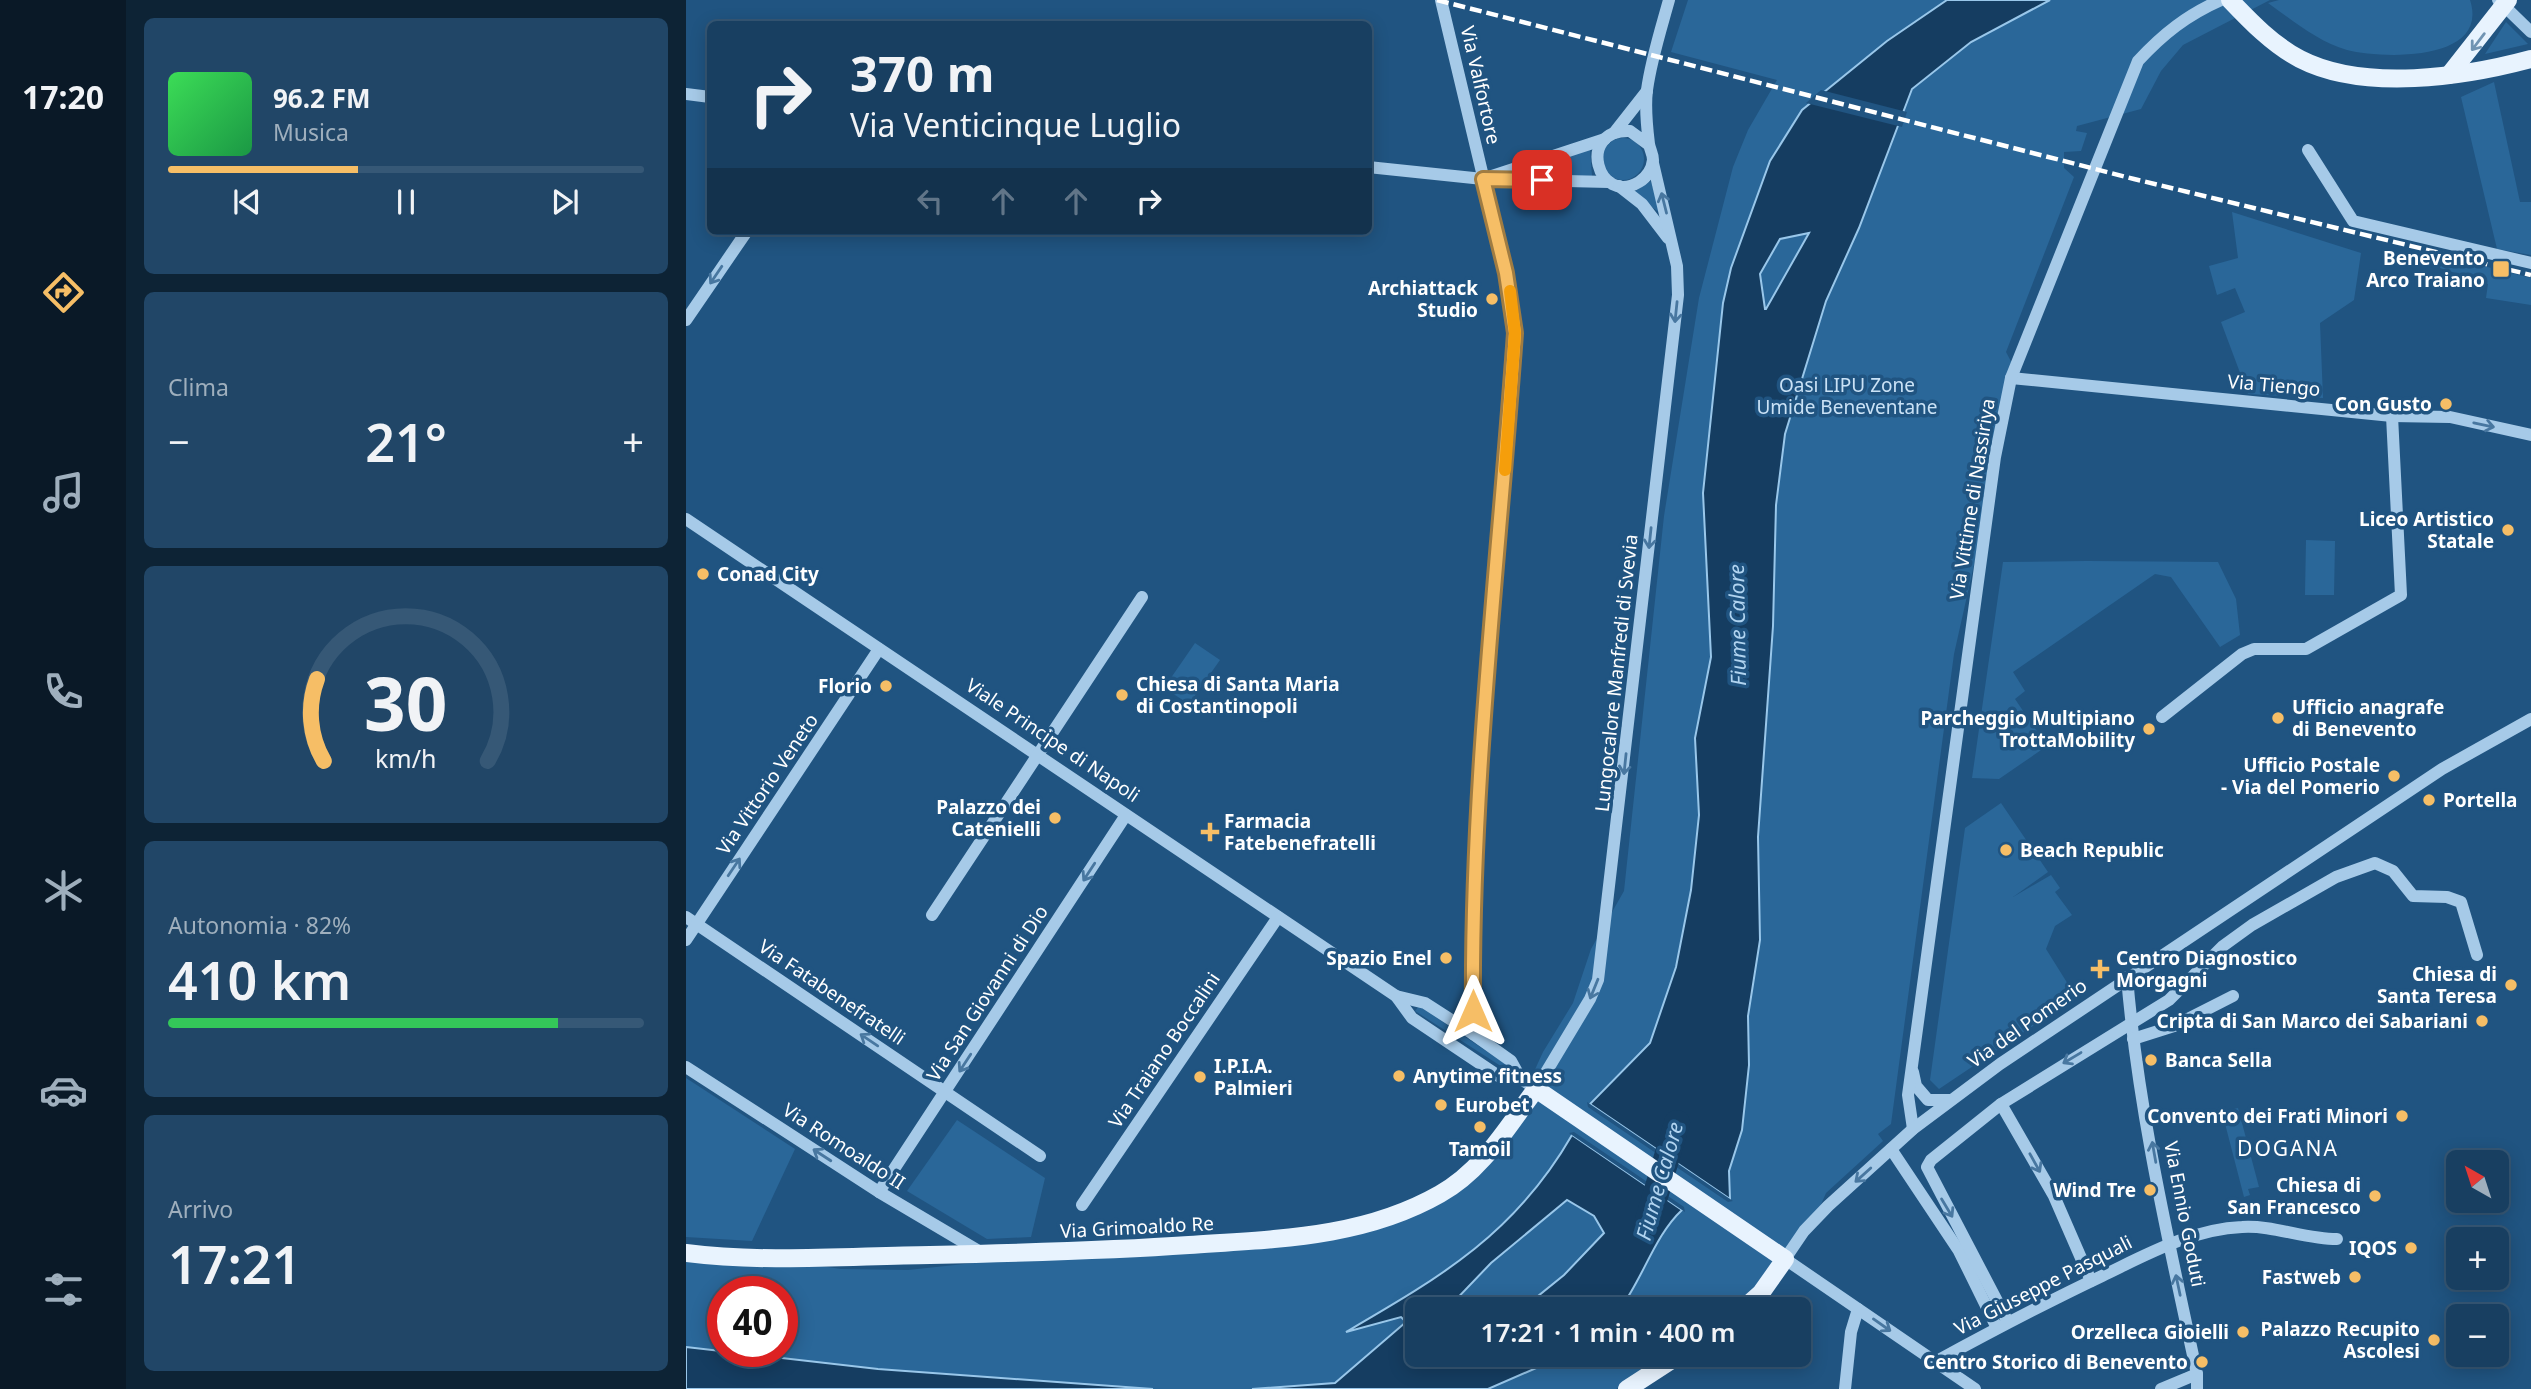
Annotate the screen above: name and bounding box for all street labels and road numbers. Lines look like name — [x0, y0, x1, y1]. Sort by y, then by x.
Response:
street label: Via Valfortore — [1455, 23, 1507, 147]
street label: Via Tiengo — [2227, 368, 2321, 402]
street label: Via Vittime di Nassiriya — [1943, 397, 2001, 601]
street label: Lungocalore Manfredi di Svevia — [1588, 533, 1644, 813]
street label: Viale Principe di Napoli — [961, 672, 1145, 808]
street label: Via Vittorio Veneto — [710, 708, 824, 860]
street label: Via San Giovanni di Dio — [920, 900, 1054, 1086]
street label: Via Fatabenefratelli — [754, 933, 910, 1051]
street label: Via Traiano Boccalini — [1102, 967, 1226, 1133]
street label: Via del Pomerio — [1962, 972, 2092, 1074]
street label: Via Romoaldo II — [778, 1097, 910, 1195]
street label: Via Ennio Goduti — [2158, 1139, 2212, 1289]
street label: Via Grimoaldo Re — [1059, 1210, 1215, 1244]
street label: Via Giuseppe Pasquali — [1950, 1229, 2136, 1341]

